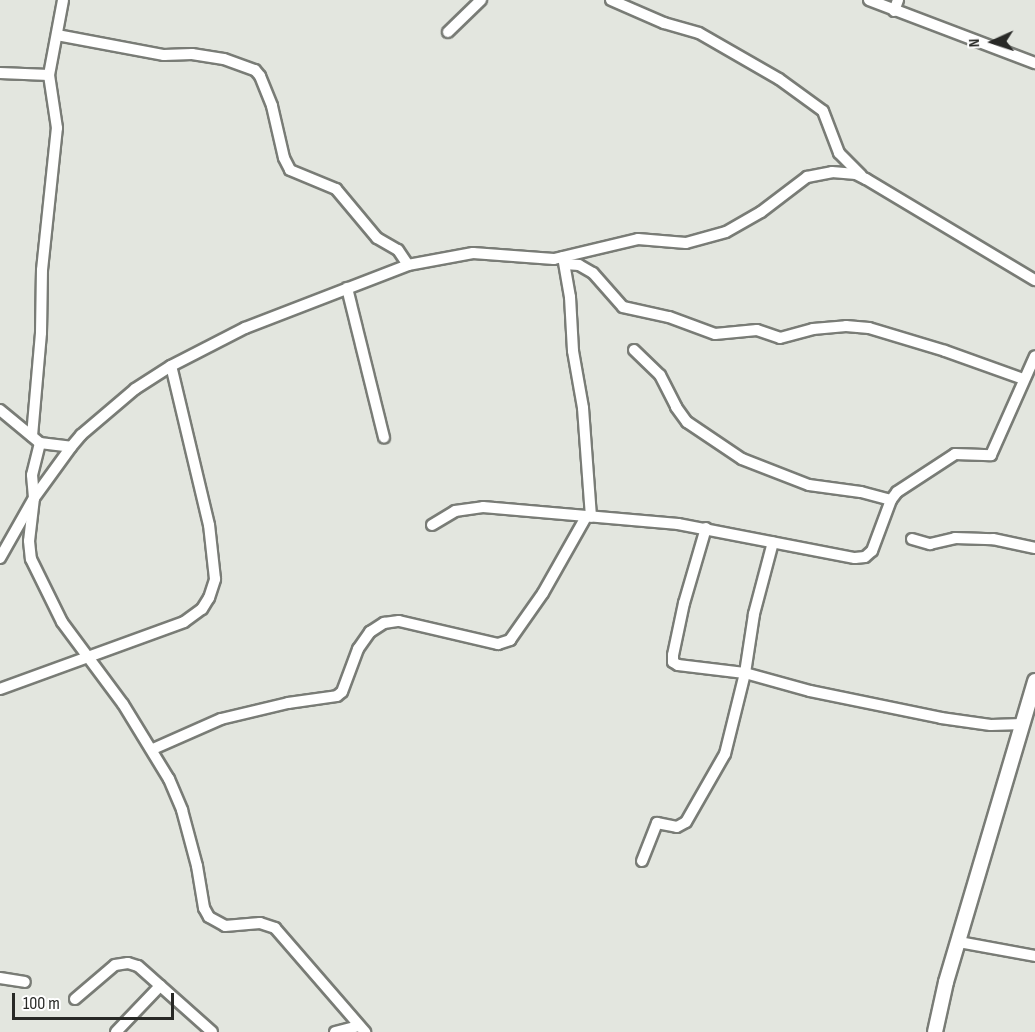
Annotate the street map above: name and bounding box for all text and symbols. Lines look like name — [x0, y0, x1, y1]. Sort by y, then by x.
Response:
north arrow — [963, 12, 1023, 72]
text: N — [965, 38, 984, 48]
scale bar — [15, 981, 177, 1019]
text: 100 m — [23, 993, 60, 1014]

